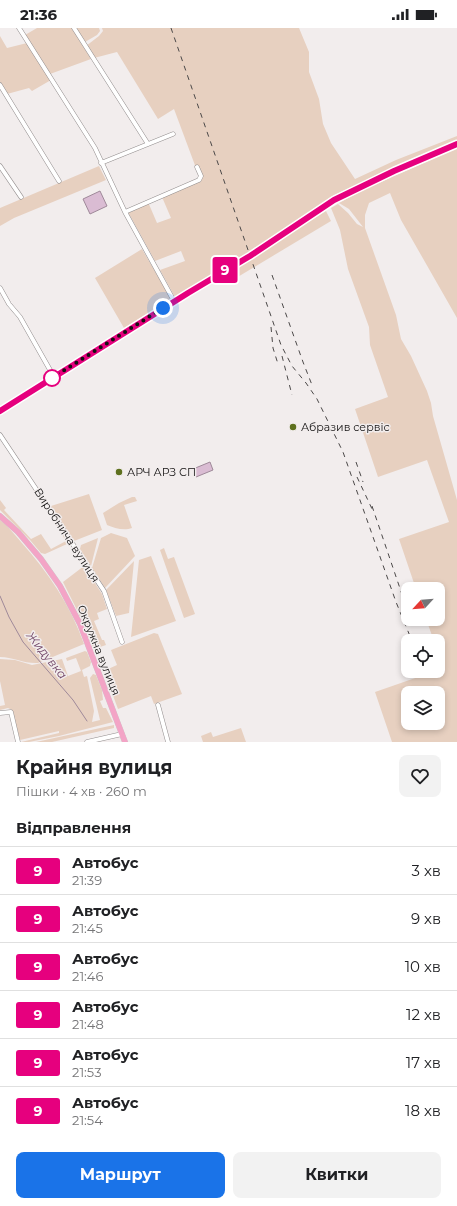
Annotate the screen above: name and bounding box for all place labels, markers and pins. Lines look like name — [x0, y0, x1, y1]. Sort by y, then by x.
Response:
unlabelled marker — [43, 369, 61, 387]
place label: Абразив сервіс — [301, 420, 390, 434]
marker: Абразив сервіс — [288, 422, 298, 432]
place label: АРЧ АРЗ СП — [127, 465, 196, 479]
marker: АРЧ АРЗ СП — [114, 467, 124, 477]

